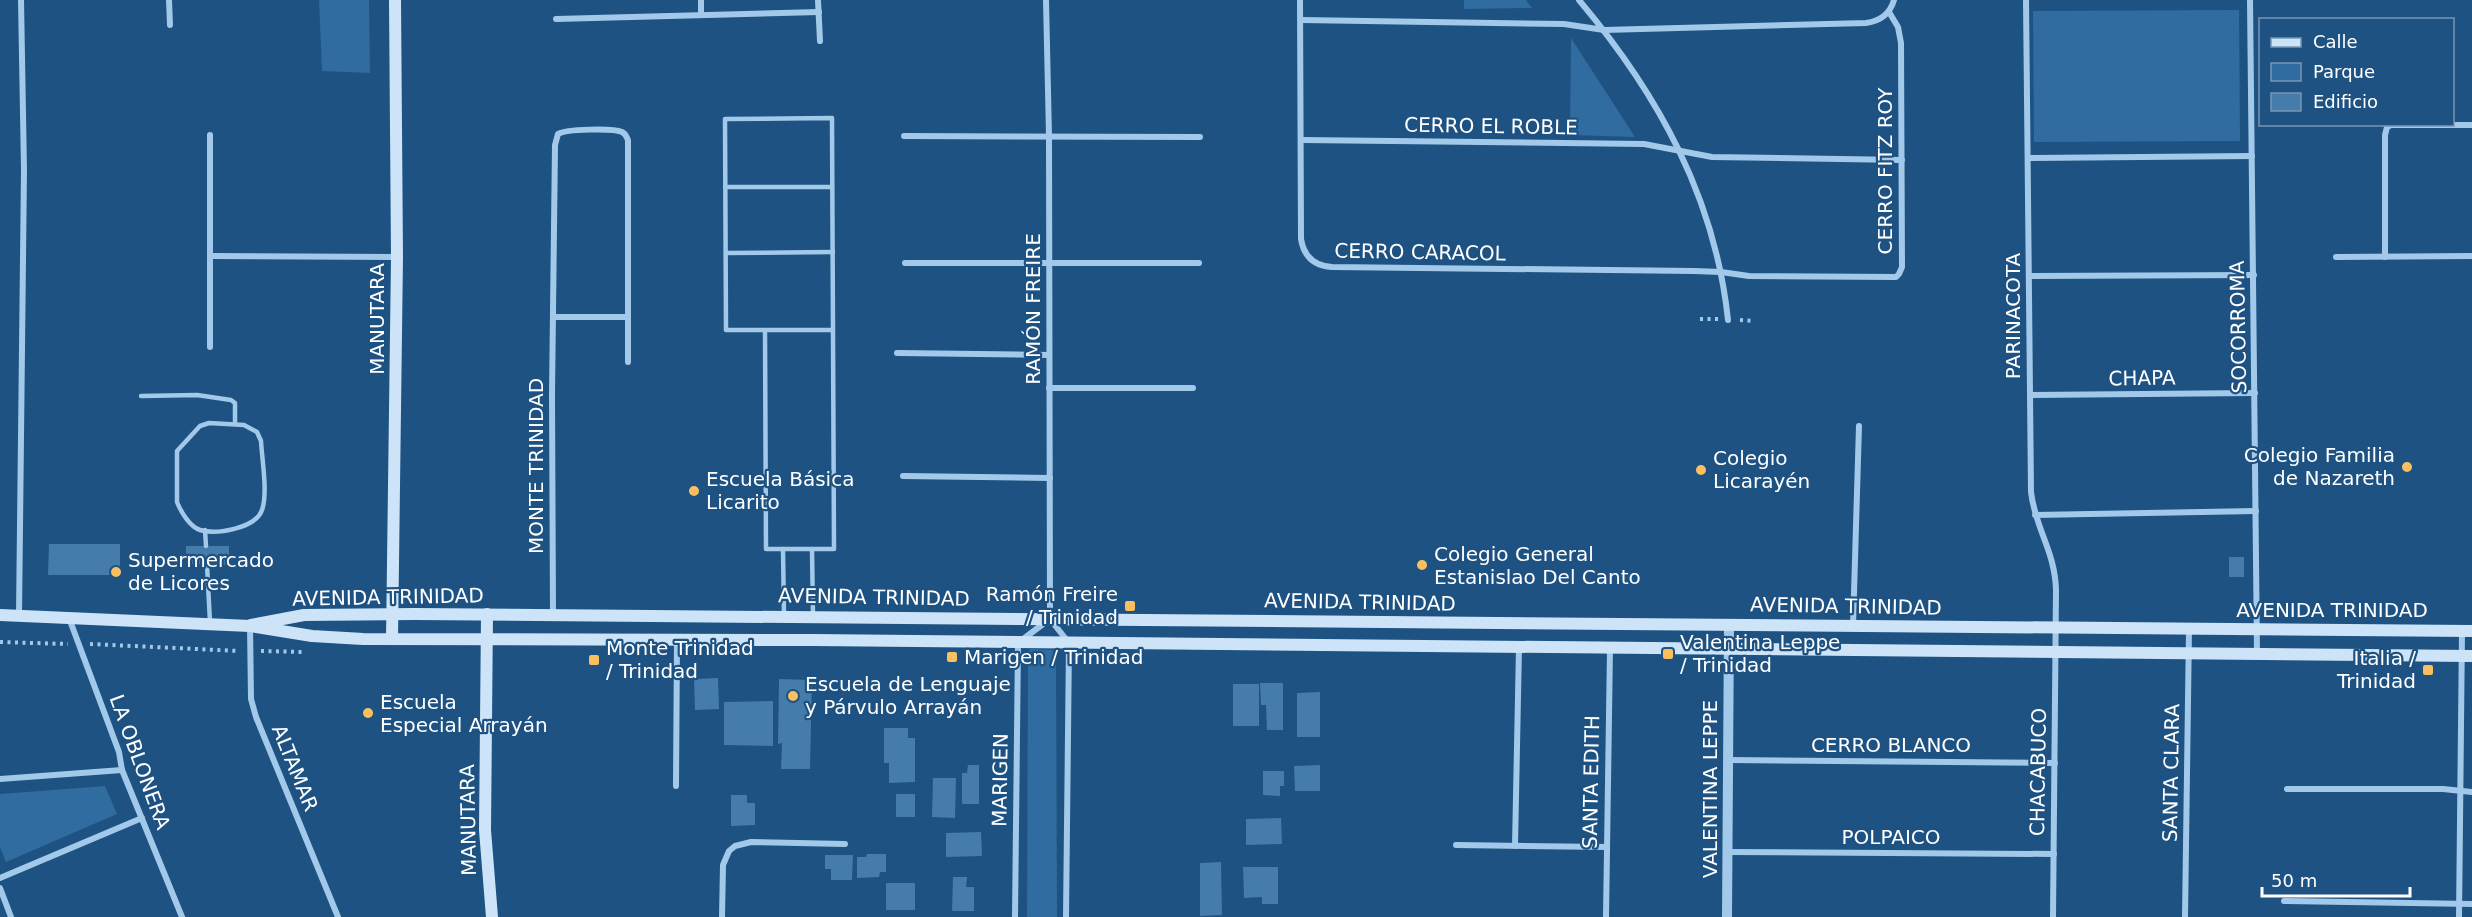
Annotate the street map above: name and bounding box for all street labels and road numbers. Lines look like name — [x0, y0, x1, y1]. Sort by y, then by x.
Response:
street label: CERRO FITZ ROY — [1873, 87, 1897, 254]
street label: CERRO EL ROBLE — [1404, 112, 1578, 140]
street label: RAMÓN FREIRE — [1021, 233, 1045, 385]
street label: CERRO CARACOL — [1334, 239, 1507, 266]
street label: PARINACOTA — [2001, 252, 2025, 379]
street label: SOCORROMA — [2225, 260, 2251, 394]
street label: MANUTARA — [365, 263, 389, 375]
street label: CHAPA — [2108, 365, 2176, 391]
street label: MONTE TRINIDAD — [524, 378, 548, 554]
street label: AVENIDA TRINIDAD — [292, 583, 484, 611]
street label: AVENIDA TRINIDAD — [778, 583, 970, 611]
street label: AVENIDA TRINIDAD — [1264, 588, 1456, 616]
street label: AVENIDA TRINIDAD — [1750, 592, 1942, 620]
street label: AVENIDA TRINIDAD — [2236, 598, 2428, 622]
street label: LA OBLONERA — [105, 691, 176, 833]
street label: VALENTINA LEPPE — [1698, 700, 1722, 878]
street label: SANTA CLARA — [2158, 703, 2184, 842]
street label: CHACABUCO — [2025, 708, 2051, 836]
street label: SANTA EDITH — [1578, 715, 1604, 849]
street label: ALTAMAR — [267, 721, 323, 815]
street label: MARIGEN — [987, 733, 1013, 827]
street label: CERRO BLANCO — [1811, 733, 1971, 757]
street label: MANUTARA — [455, 764, 481, 876]
street label: POLPAICO — [1841, 825, 1941, 849]

